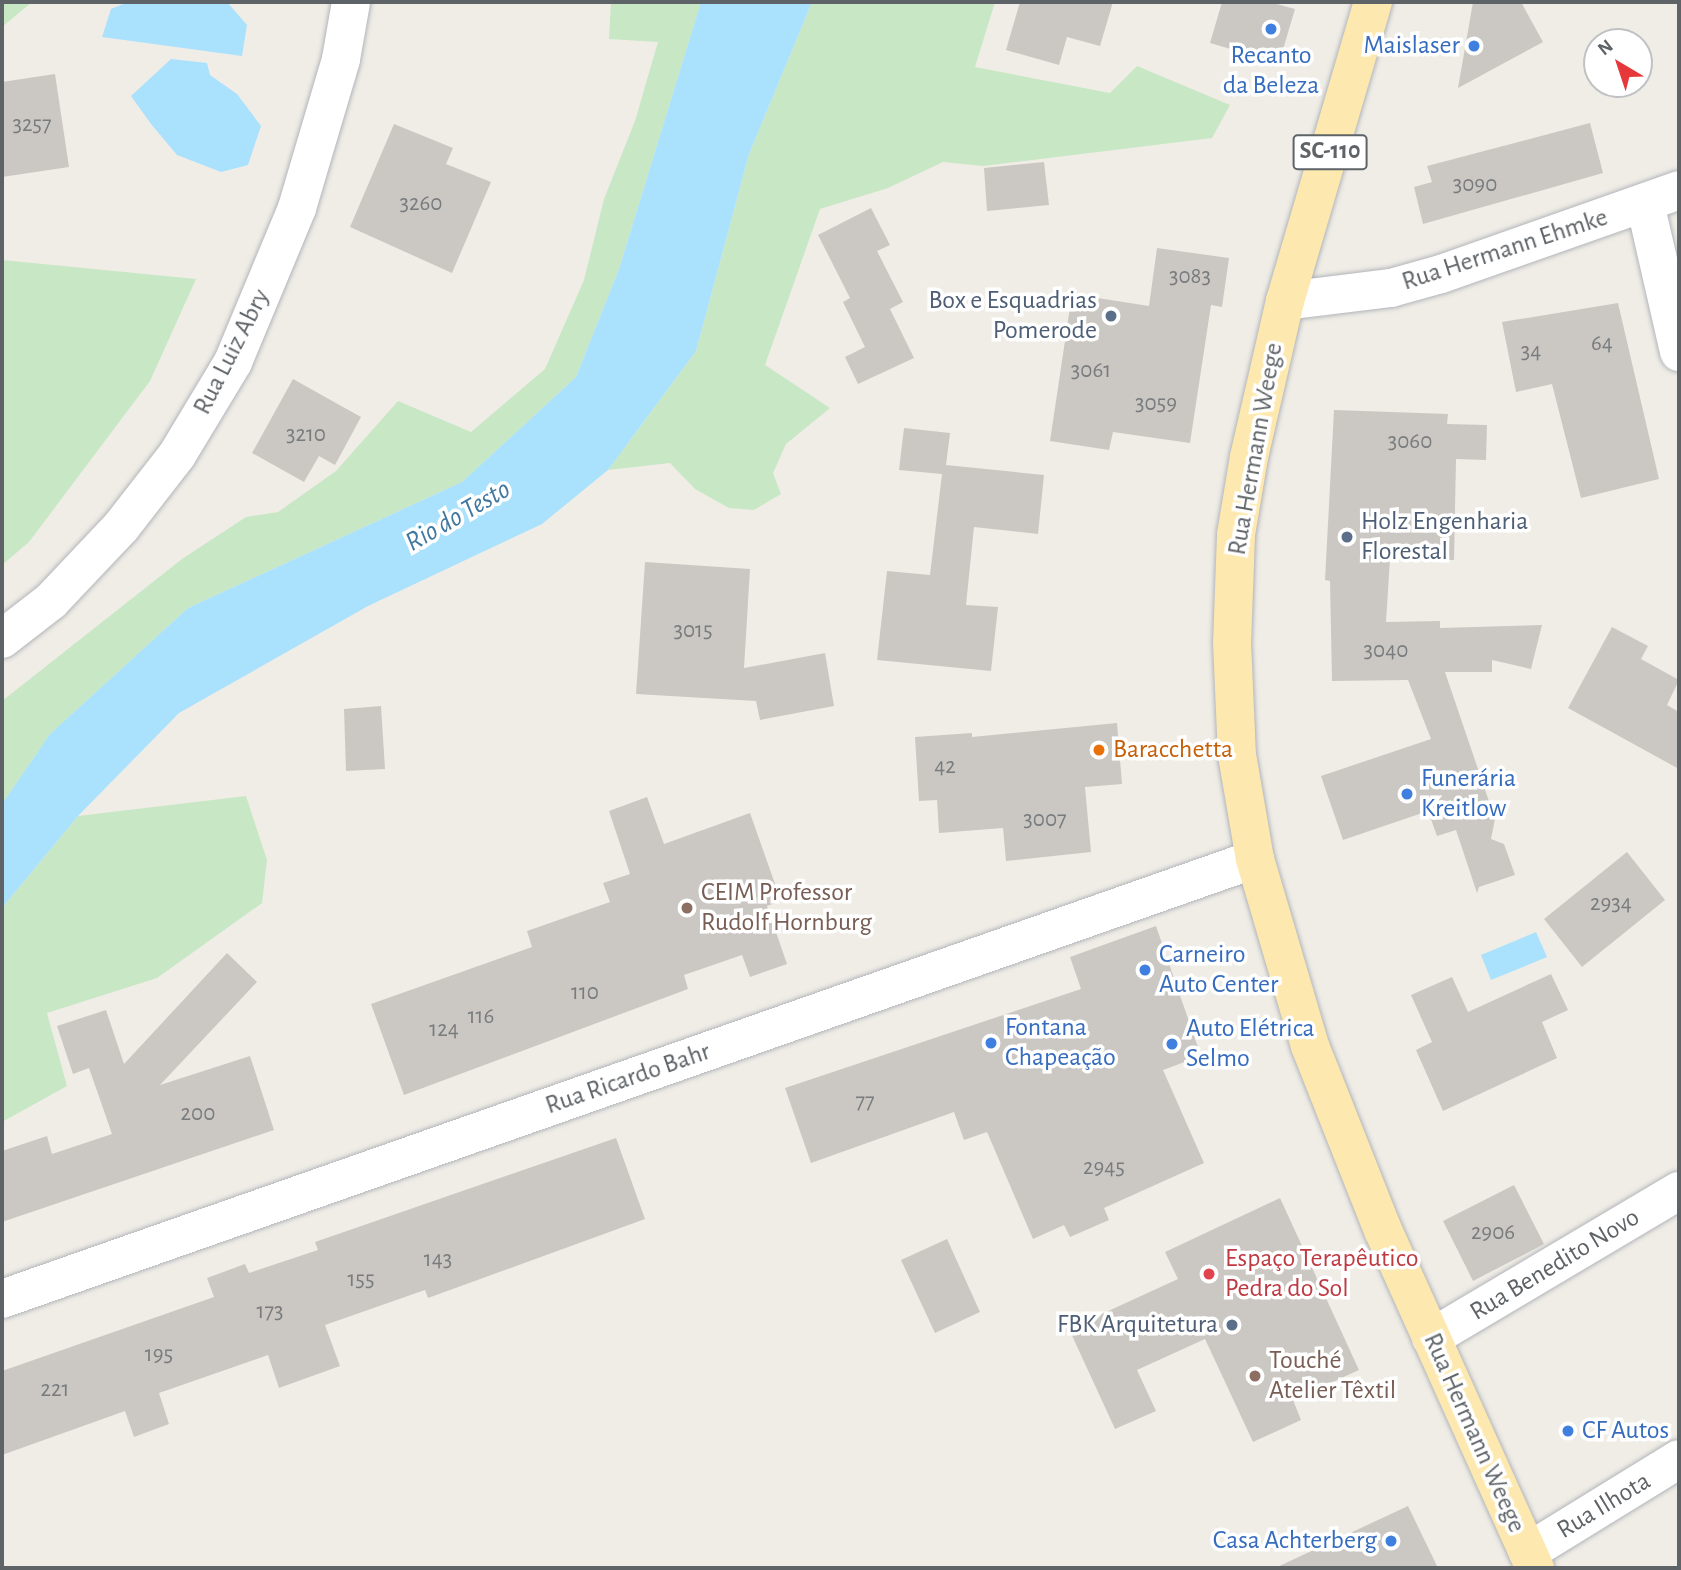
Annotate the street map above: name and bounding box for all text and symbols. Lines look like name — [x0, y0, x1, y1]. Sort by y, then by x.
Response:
marker: Recanto da Beleza — [1263, 21, 1279, 37]
north arrow — [1583, 28, 1653, 98]
place label: Maislaser — [1363, 30, 1460, 62]
text: N — [1595, 36, 1617, 59]
marker: Maislaser — [1466, 38, 1482, 54]
place label: Recanto da Beleza — [1223, 40, 1319, 102]
house number: 3257 — [12, 111, 52, 139]
road number: SC-110 — [1292, 132, 1368, 172]
house number: 3090 — [1453, 171, 1497, 199]
house number: 3260 — [400, 190, 442, 218]
street label: Rua Hermann Ehmke — [1398, 202, 1612, 298]
house number: 3083 — [1169, 263, 1211, 291]
street label: Rua Luiz Abry — [187, 284, 277, 420]
place label: Box e Esquadrias Pomerode — [929, 285, 1097, 346]
marker: Box e Esquadrias Pomerode — [1103, 308, 1119, 324]
house number: 64 — [1591, 330, 1613, 358]
house number: 34 — [1521, 338, 1541, 366]
street label: Rua Hermann Weege — [1222, 340, 1290, 558]
house number: 3061 — [1071, 357, 1111, 385]
house number: 3059 — [1135, 390, 1177, 418]
house number: 3210 — [286, 421, 326, 449]
house number: 3060 — [1388, 428, 1432, 456]
water label: Rio do Testo — [400, 473, 516, 559]
place label: Holz Engenharia Florestal — [1361, 506, 1528, 568]
marker: Holz Engenharia Florestal — [1339, 529, 1355, 545]
house number: 3015 — [673, 617, 713, 645]
house number: 3040 — [1364, 637, 1408, 665]
place label: Baracchetta — [1113, 734, 1233, 766]
marker: Baracchetta — [1091, 742, 1107, 758]
house number: 42 — [934, 753, 956, 781]
place label: Funerária Kreitlow — [1421, 763, 1516, 824]
marker: Funerária Kreitlow — [1399, 786, 1415, 802]
house number: 3007 — [1023, 806, 1067, 834]
place label: CEIM Professor Rudolf Hornburg — [701, 877, 872, 938]
house number: 2934 — [1590, 890, 1632, 918]
marker: CEIM Professor Rudolf Hornburg — [679, 900, 695, 916]
place label: Carneiro Auto Center — [1159, 939, 1278, 1000]
marker: Carneiro Auto Center — [1137, 962, 1153, 978]
house number: 110 — [571, 979, 599, 1007]
house number: 116 — [468, 1003, 494, 1031]
place label: Fontana Chapeação — [1005, 1012, 1116, 1074]
place label: Auto Elétrica Selmo — [1186, 1013, 1314, 1074]
house number: 124 — [429, 1016, 459, 1044]
marker: Fontana Chapeação — [983, 1035, 999, 1051]
street label: Rua Ricardo Bahr — [542, 1036, 714, 1122]
marker: Auto Elétrica Selmo — [1164, 1036, 1180, 1052]
house number: 77 — [855, 1088, 875, 1116]
house number: 200 — [181, 1100, 215, 1128]
house number: 2945 — [1083, 1154, 1125, 1182]
street label: Rua Benedito Novo — [1465, 1202, 1645, 1328]
house number: 2906 — [1471, 1219, 1515, 1247]
place label: Espaço Terapêutico Pedra do Sol — [1225, 1243, 1418, 1304]
house number: 143 — [424, 1246, 452, 1274]
marker: Espaço Terapêutico Pedra do Sol — [1199, 1264, 1219, 1284]
house number: 155 — [347, 1266, 375, 1294]
house number: 173 — [257, 1298, 283, 1326]
place label: FBK Arquitetura — [1057, 1309, 1218, 1341]
marker: FBK Arquitetura — [1224, 1317, 1240, 1333]
street label: Rua Hermann Weege — [1416, 1328, 1532, 1538]
house number: 195 — [145, 1341, 173, 1369]
place label: Touché Atelier Têxtil — [1269, 1345, 1396, 1406]
marker: Touché Atelier Têxtil — [1247, 1368, 1263, 1384]
house number: 221 — [41, 1376, 69, 1404]
place label: CF Autos — [1582, 1415, 1669, 1447]
marker: CF Autos — [1560, 1423, 1576, 1439]
street label: Rua Ilhota — [1552, 1466, 1656, 1546]
place label: Casa Achterberg — [1213, 1525, 1377, 1557]
marker: Casa Achterberg — [1383, 1533, 1399, 1549]

